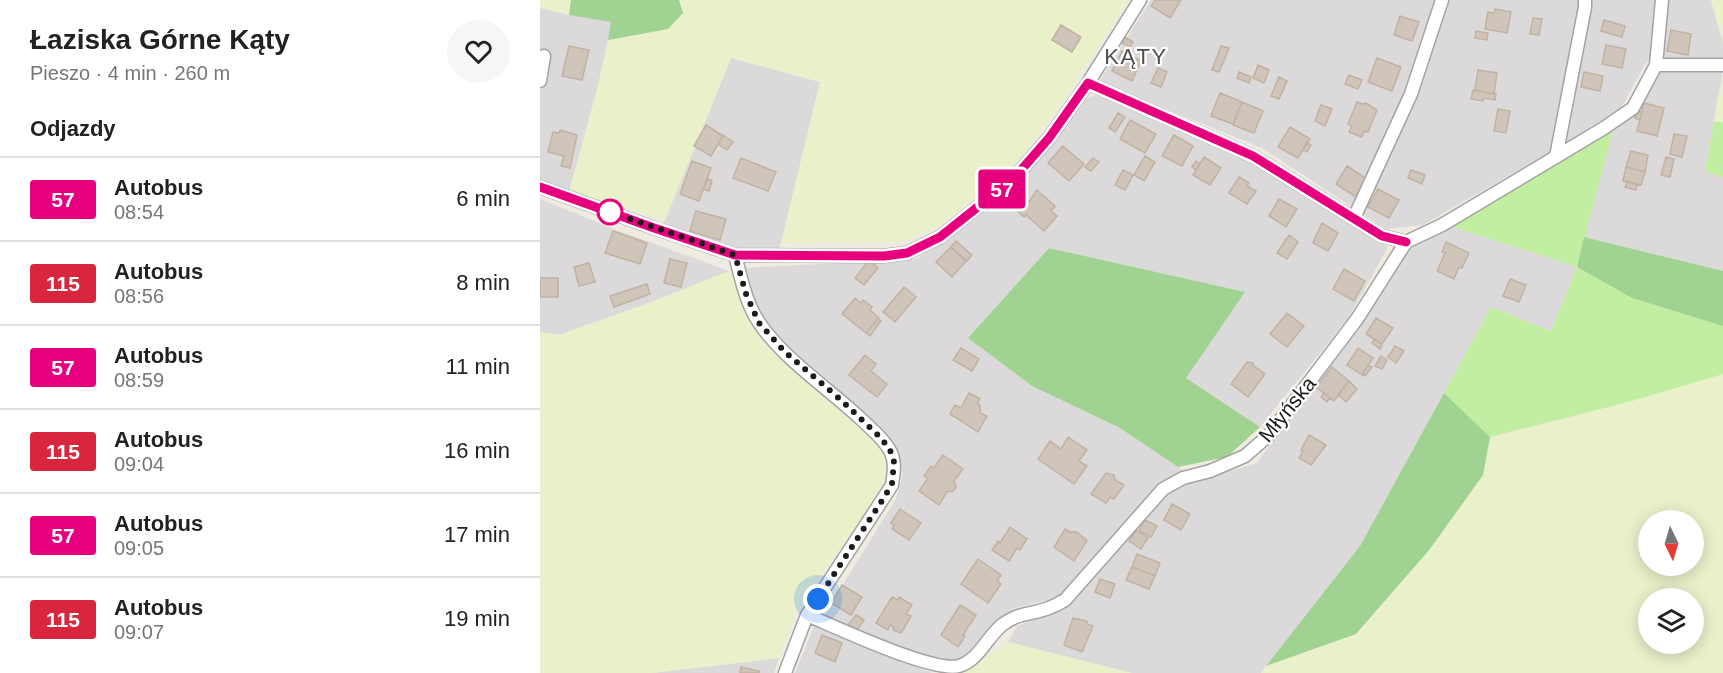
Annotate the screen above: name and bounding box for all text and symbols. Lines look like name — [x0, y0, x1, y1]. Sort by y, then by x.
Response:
button: heart — [447, 20, 510, 83]
text: Łaziska Górne Kąty — [30, 24, 290, 55]
district label: KĄTY — [1104, 44, 1168, 69]
text: Pieszo · 4 min · 260 m — [30, 62, 230, 84]
text: Odjazdy — [30, 116, 116, 141]
line badge: 57 — [975, 170, 1029, 208]
text: Autobus — [114, 175, 203, 200]
text: 57 — [990, 178, 1014, 201]
text: 6 min — [456, 186, 510, 211]
text: 57 — [51, 188, 75, 211]
unlabelled marker — [597, 199, 623, 225]
text: 08:54 — [114, 201, 164, 223]
text: Autobus — [114, 259, 203, 284]
text: 8 min — [456, 270, 510, 295]
text: 115 — [46, 272, 80, 295]
text: 08:56 — [114, 285, 164, 307]
text: Autobus — [114, 343, 203, 368]
text: 11 min — [446, 354, 510, 379]
text: 57 — [51, 356, 75, 379]
text: 08:59 — [114, 369, 164, 391]
street label: Młyńska — [1254, 372, 1320, 446]
text: Autobus — [114, 427, 203, 452]
text: 16 min — [444, 438, 510, 463]
text: 115 — [46, 440, 80, 463]
text: 09:04 — [114, 453, 164, 475]
north arrow — [1638, 510, 1704, 576]
map controls — [1638, 510, 1704, 654]
text: Autobus — [114, 511, 203, 536]
text: 17 min — [444, 522, 510, 547]
text: 57 — [51, 524, 75, 547]
text: 09:05 — [114, 537, 164, 559]
your location — [803, 584, 833, 614]
button: layers — [1638, 588, 1704, 654]
text: Autobus — [114, 595, 203, 620]
text: 19 min — [444, 606, 510, 631]
text: 115 — [46, 608, 80, 631]
text: 09:07 — [114, 621, 164, 643]

